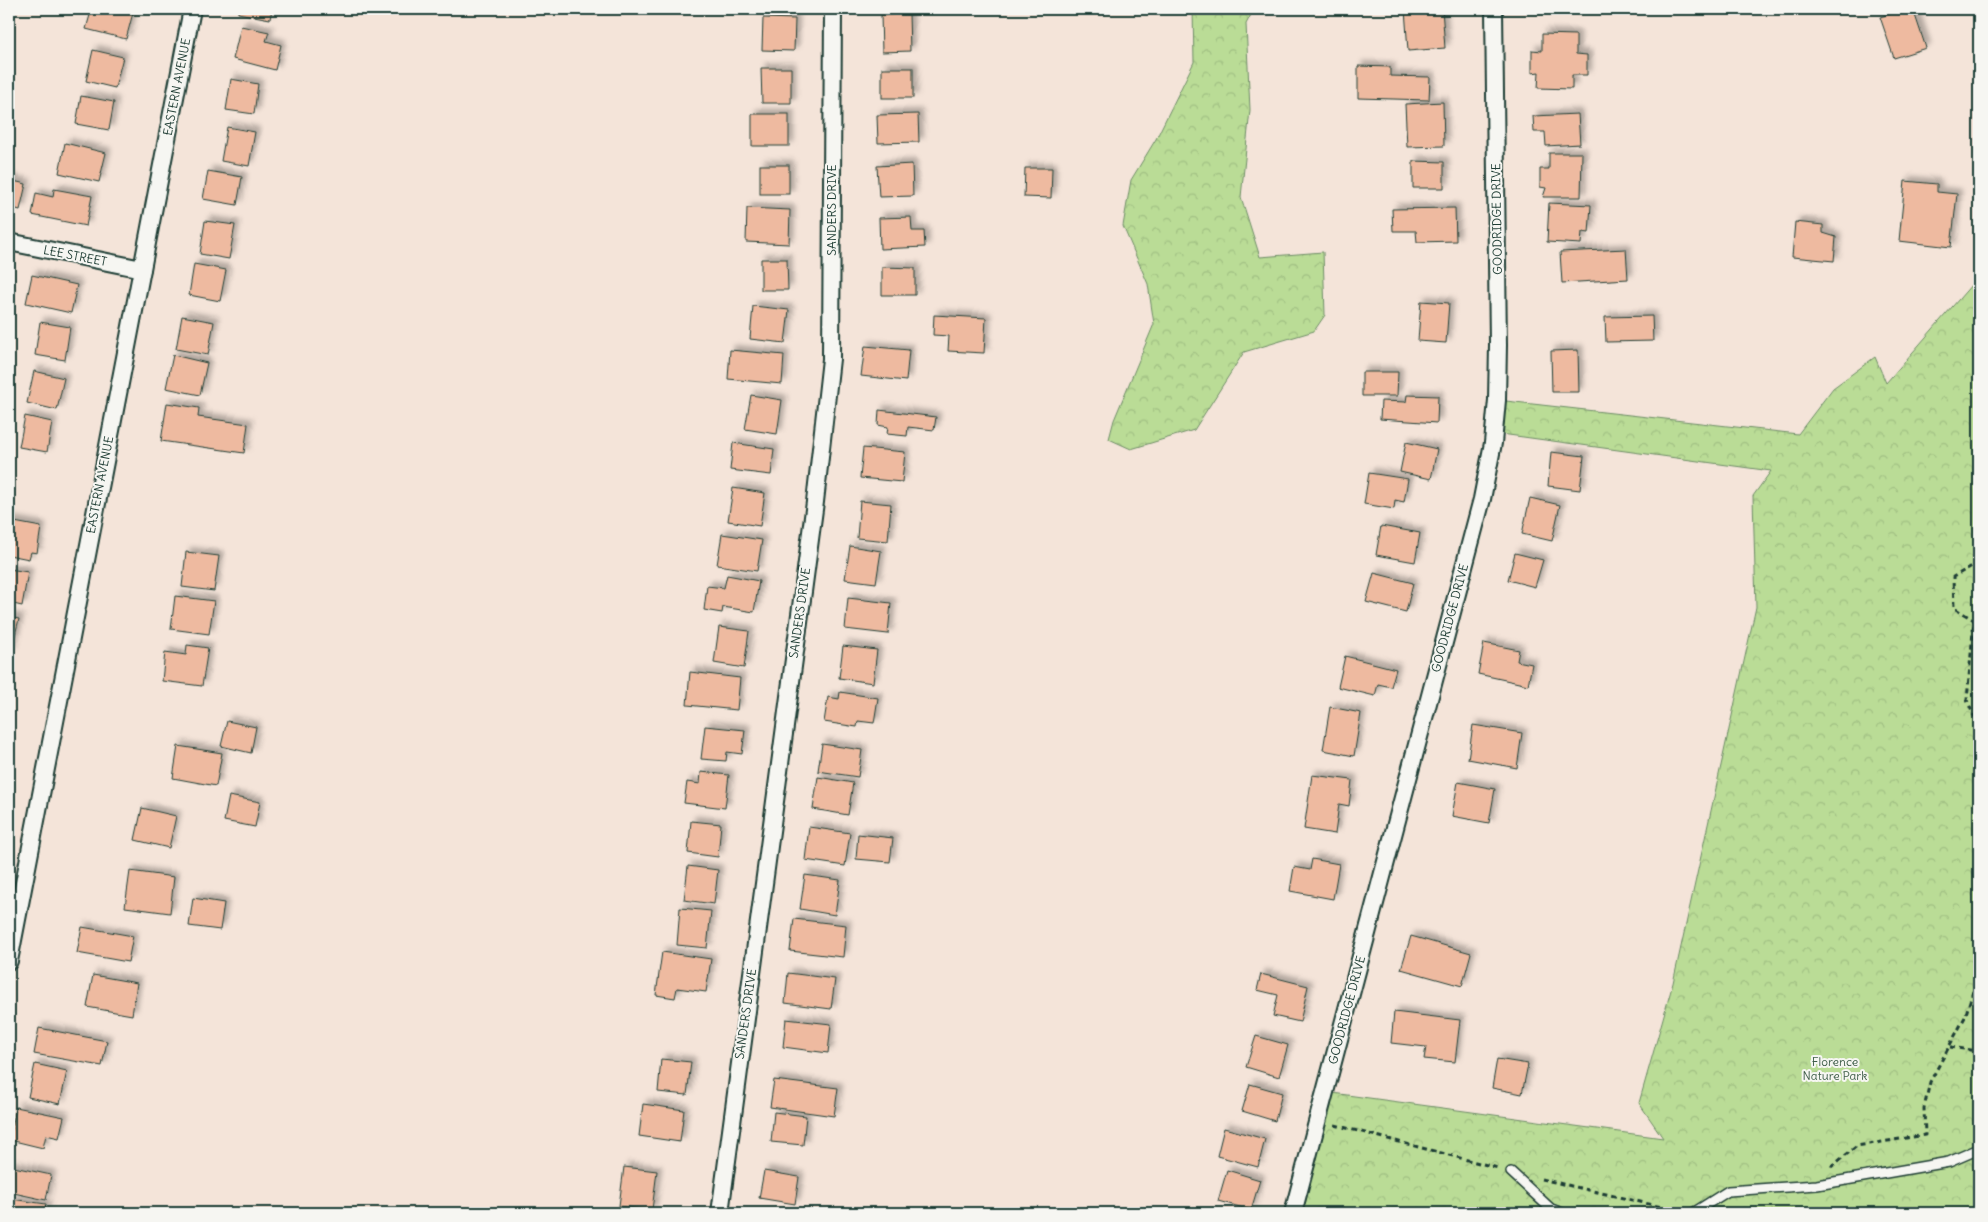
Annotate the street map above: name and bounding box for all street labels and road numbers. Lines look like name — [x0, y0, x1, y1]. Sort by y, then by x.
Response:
street label: EASTERN AVENUE — [160, 37, 193, 137]
street label: GOODRIDGE DRIVE — [1488, 163, 1505, 275]
street label: SANDERS DRIVE — [824, 164, 839, 256]
street label: LEE STREET — [42, 242, 108, 269]
street label: EASTERN AVENUE — [83, 435, 116, 535]
street label: GOODRIDGE DRIVE — [1428, 562, 1471, 674]
street label: SANDERS DRIVE — [786, 567, 813, 659]
street label: GOODRIDGE DRIVE — [1325, 954, 1368, 1066]
street label: SANDERS DRIVE — [732, 968, 759, 1060]

